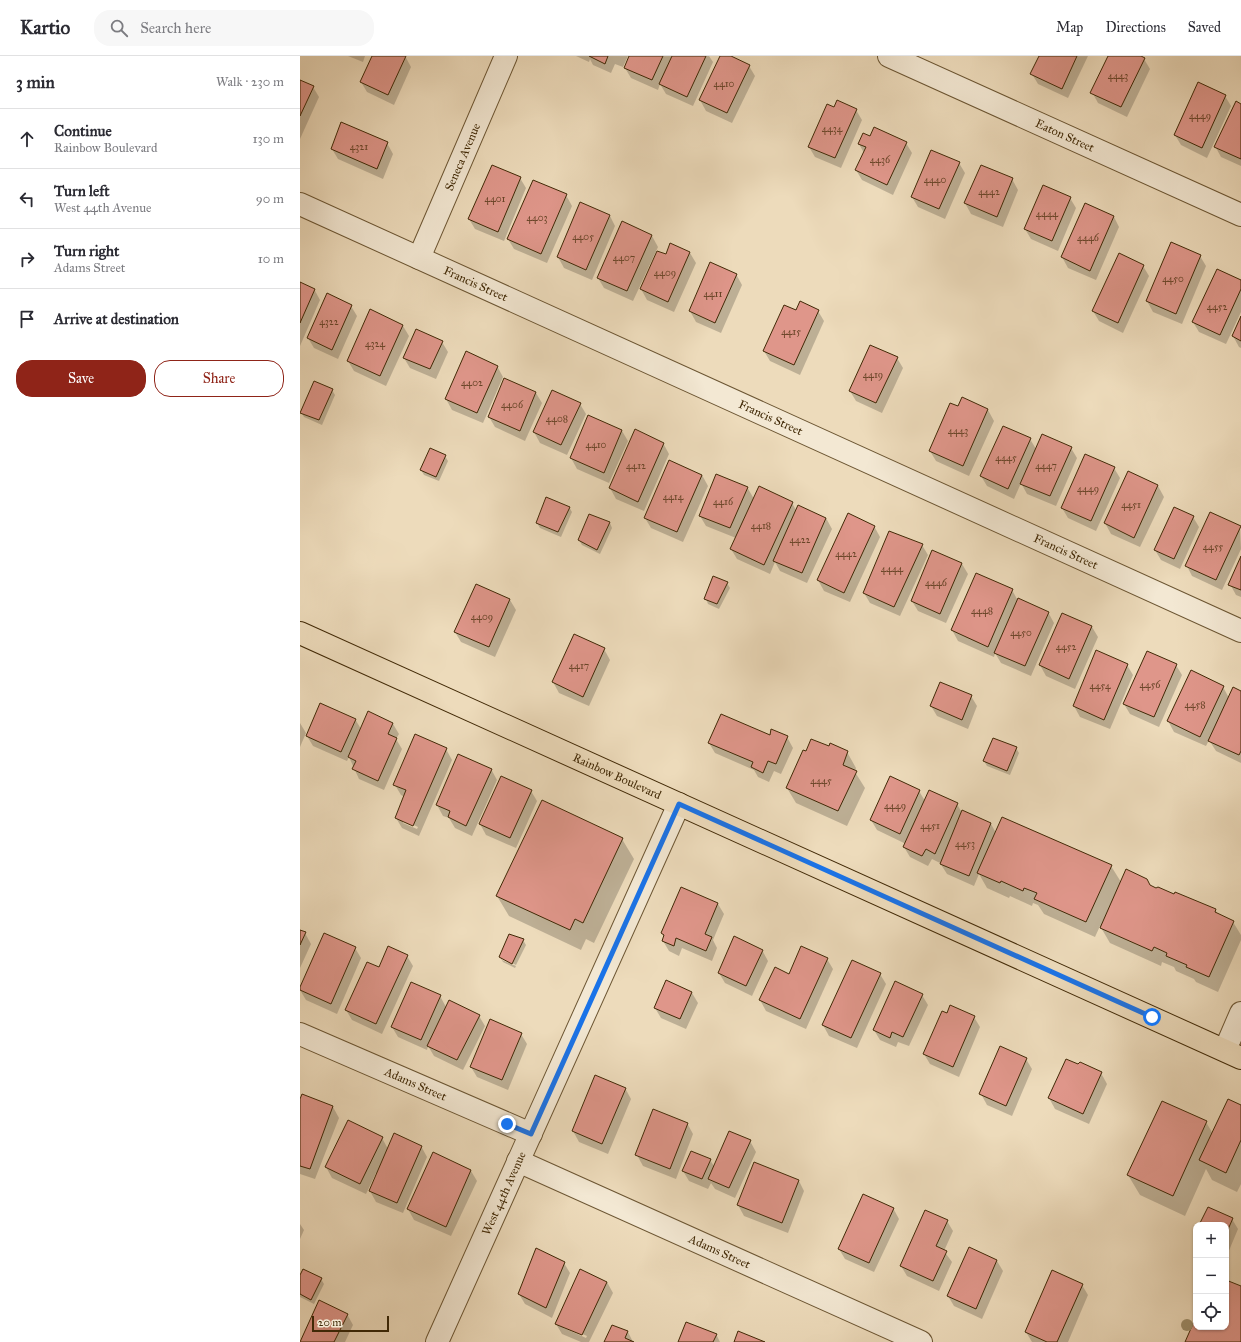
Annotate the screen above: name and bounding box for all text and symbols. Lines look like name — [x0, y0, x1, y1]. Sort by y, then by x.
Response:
search box — [94, 10, 374, 46]
text: Kartio — [20, 16, 70, 39]
icon: search — [108, 17, 130, 39]
text: Search here — [140, 19, 211, 37]
text: Map — [1056, 19, 1083, 36]
text: Directions — [1105, 19, 1166, 36]
text: Saved — [1188, 19, 1221, 36]
house number: 4443 — [1108, 70, 1128, 82]
text: 3 min — [16, 72, 55, 93]
text: Walk · 230 m — [216, 74, 284, 90]
house number: 4410 — [714, 78, 735, 90]
house number: 4449 — [1189, 110, 1211, 122]
street label: Eaton Street — [1033, 116, 1097, 155]
street label: Seneca Avenue — [442, 121, 483, 193]
text: Continue — [54, 122, 112, 140]
house number: 4434 — [822, 123, 843, 135]
icon: ahead — [16, 128, 38, 150]
text: 130 m — [252, 131, 284, 147]
text: Rainbow Boulevard — [54, 140, 157, 156]
house number: 4321 — [350, 141, 368, 153]
house number: 4436 — [870, 154, 891, 166]
house number: 4440 — [924, 174, 946, 186]
text: Turn left — [54, 182, 110, 200]
house number: 4442 — [978, 186, 1000, 198]
icon: left — [16, 188, 38, 210]
text: 90 m — [256, 191, 284, 207]
house number: 4401 — [485, 193, 505, 205]
text: West 44th Avenue — [54, 200, 152, 216]
house number: 4444 — [1036, 208, 1059, 220]
house number: 4403 — [527, 212, 547, 224]
house number: 4405 — [572, 231, 594, 243]
house number: 4446 — [1077, 232, 1100, 244]
text: Turn right — [54, 242, 119, 260]
icon: right — [16, 248, 38, 270]
text: 10 m — [258, 251, 284, 267]
house number: 4407 — [613, 252, 635, 264]
text: Adams Street — [54, 260, 125, 276]
street label: Francis Street — [442, 263, 511, 305]
house number: 4409 — [654, 267, 676, 279]
house number: 4450 — [1162, 273, 1184, 285]
house number: 4411 — [703, 288, 723, 300]
house number: 4452 — [1207, 301, 1227, 313]
icon: arrive — [16, 308, 38, 330]
text: Arrive at destination — [54, 310, 179, 328]
house number: 4322 — [319, 316, 339, 328]
house number: 4415 — [781, 326, 801, 338]
house number: 4324 — [365, 338, 385, 350]
button: Save — [16, 360, 146, 397]
button: Share — [154, 360, 284, 397]
house number: 4419 — [863, 369, 883, 381]
house number: 4402 — [461, 377, 483, 389]
street label: Francis Street — [737, 397, 806, 439]
house number: 4406 — [501, 399, 524, 411]
house number: 4408 — [546, 413, 568, 425]
house number: 4443 — [948, 425, 968, 437]
house number: 4410 — [586, 439, 607, 451]
house number: 4445 — [995, 452, 1017, 464]
house number: 4412 — [626, 460, 646, 472]
house number: 4447 — [1035, 460, 1057, 472]
house number: 4449 — [1077, 483, 1099, 495]
house number: 4414 — [663, 491, 684, 503]
house number: 4416 — [713, 496, 734, 508]
house number: 4451 — [1121, 499, 1141, 511]
house number: 4418 — [751, 520, 771, 532]
street label: Francis Street — [1032, 531, 1101, 572]
house number: 4422 — [790, 534, 811, 546]
house number: 4455 — [1203, 541, 1224, 553]
house number: 4442 — [835, 548, 857, 560]
house number: 4444 — [881, 563, 904, 575]
house number: 4446 — [925, 577, 948, 589]
house number: 4448 — [971, 605, 993, 617]
house number: 4409 — [471, 611, 493, 623]
house number: 4450 — [1010, 627, 1032, 639]
house number: 4452 — [1056, 641, 1076, 653]
house number: 4417 — [569, 660, 589, 672]
house number: 4456 — [1140, 679, 1161, 691]
house number: 4454 — [1089, 680, 1111, 692]
house number: 4458 — [1184, 699, 1206, 711]
street label: Rainbow Boulevard — [571, 750, 664, 802]
house number: 4445 — [810, 775, 832, 787]
house number: 4449 — [884, 800, 906, 812]
house number: 4451 — [920, 820, 940, 832]
house number: 4453 — [955, 838, 975, 850]
route start — [1143, 1008, 1161, 1026]
street label: Adams Street — [382, 1064, 449, 1104]
route end — [498, 1115, 516, 1133]
street label: West 44th Avenue — [479, 1149, 529, 1237]
map controls — [1193, 1222, 1229, 1330]
button: + — [1193, 1222, 1229, 1258]
street label: Adams Street — [686, 1231, 753, 1272]
button: − — [1193, 1258, 1229, 1294]
button: locate — [1193, 1294, 1229, 1330]
scale bar — [312, 1314, 389, 1333]
text: 20 m — [318, 1316, 341, 1329]

